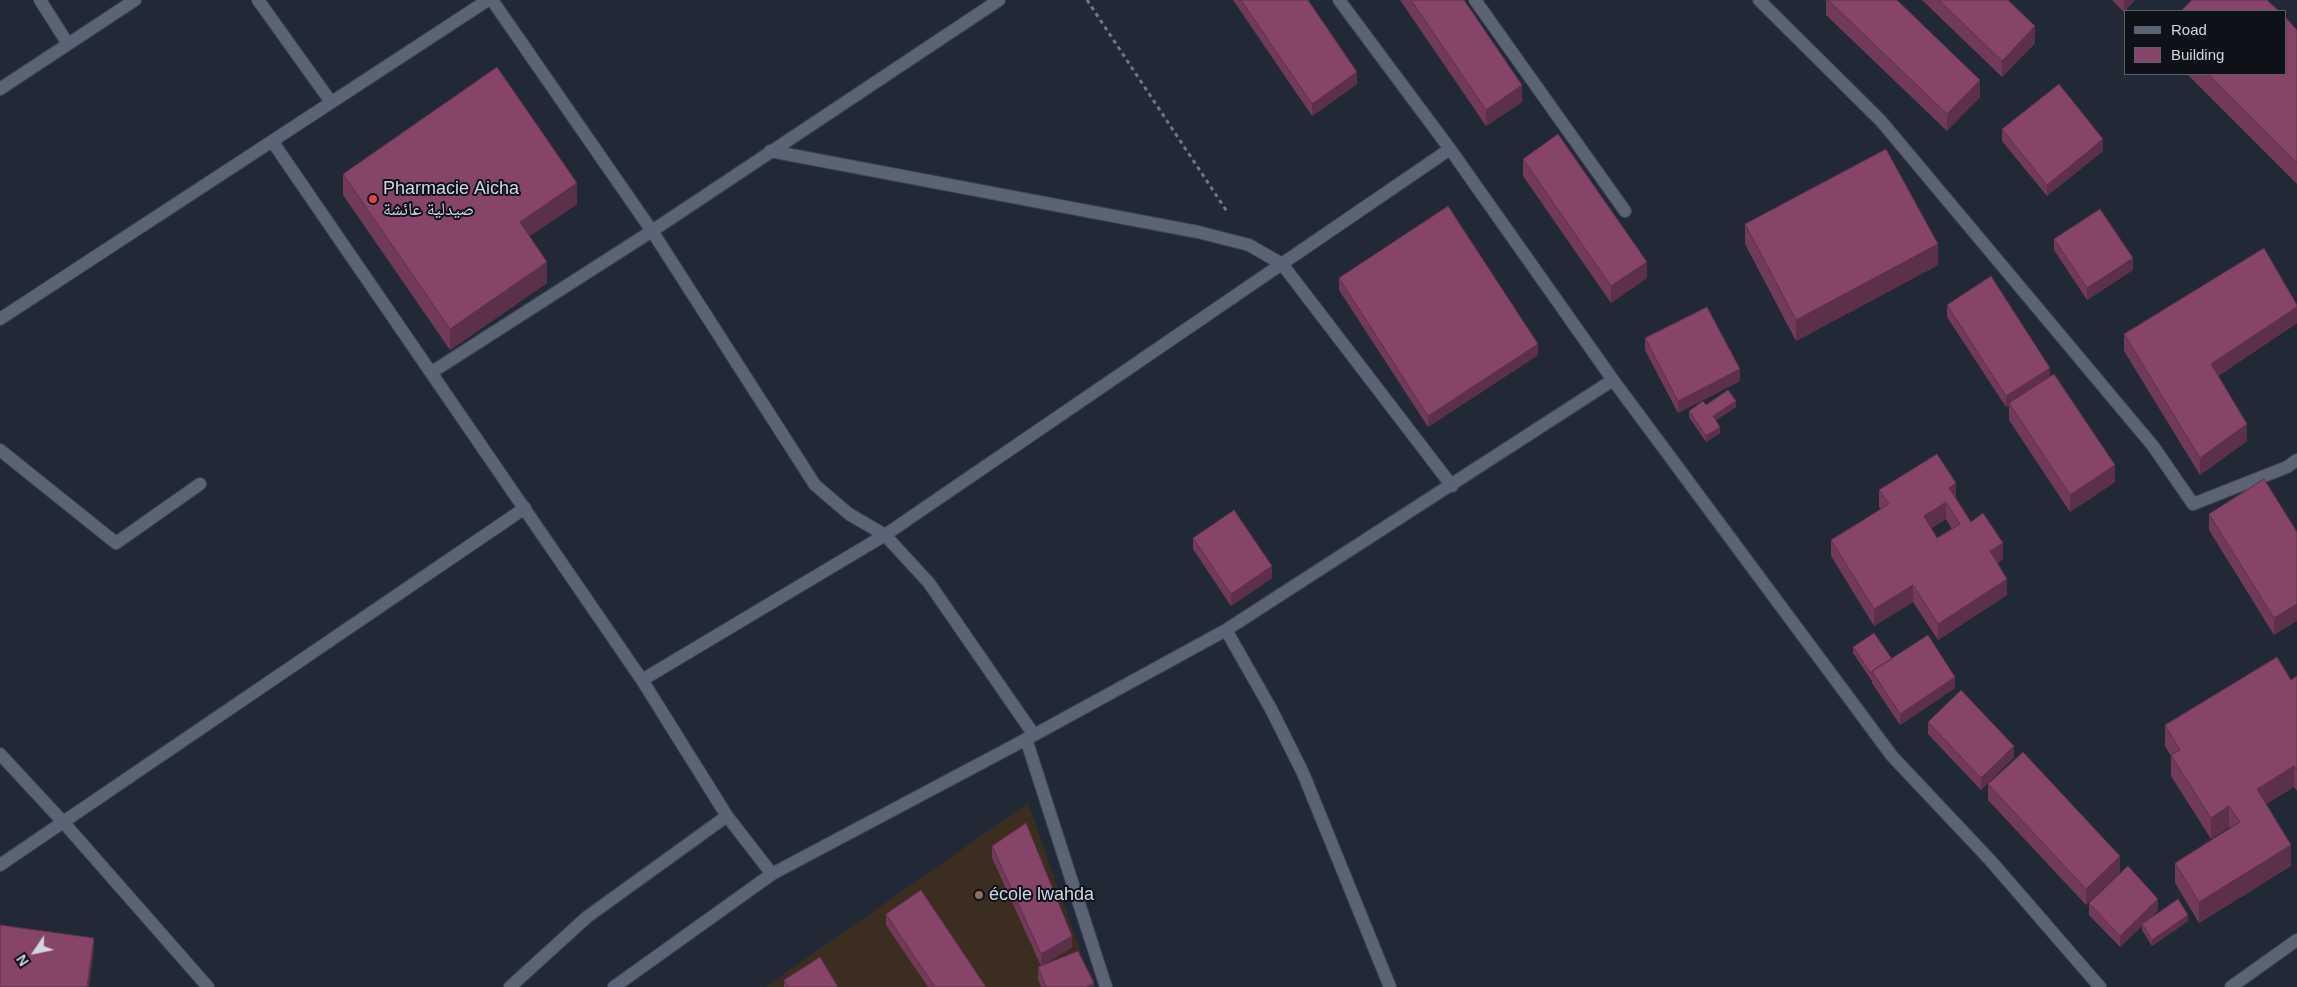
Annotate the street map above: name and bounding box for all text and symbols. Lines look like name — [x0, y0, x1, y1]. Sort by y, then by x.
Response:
legend — [2124, 10, 2287, 75]
text: Road — [2171, 21, 2207, 38]
text: Building — [2171, 46, 2224, 63]
place label: Pharmacie Aicha صيدلية عائشة — [383, 178, 519, 220]
marker: Pharmacie Aicha صيدلية عائشة — [367, 193, 379, 205]
place label: école lwahda — [989, 884, 1094, 906]
marker: école lwahda — [973, 889, 985, 901]
north arrow — [10, 927, 60, 977]
text: N — [13, 952, 32, 969]

